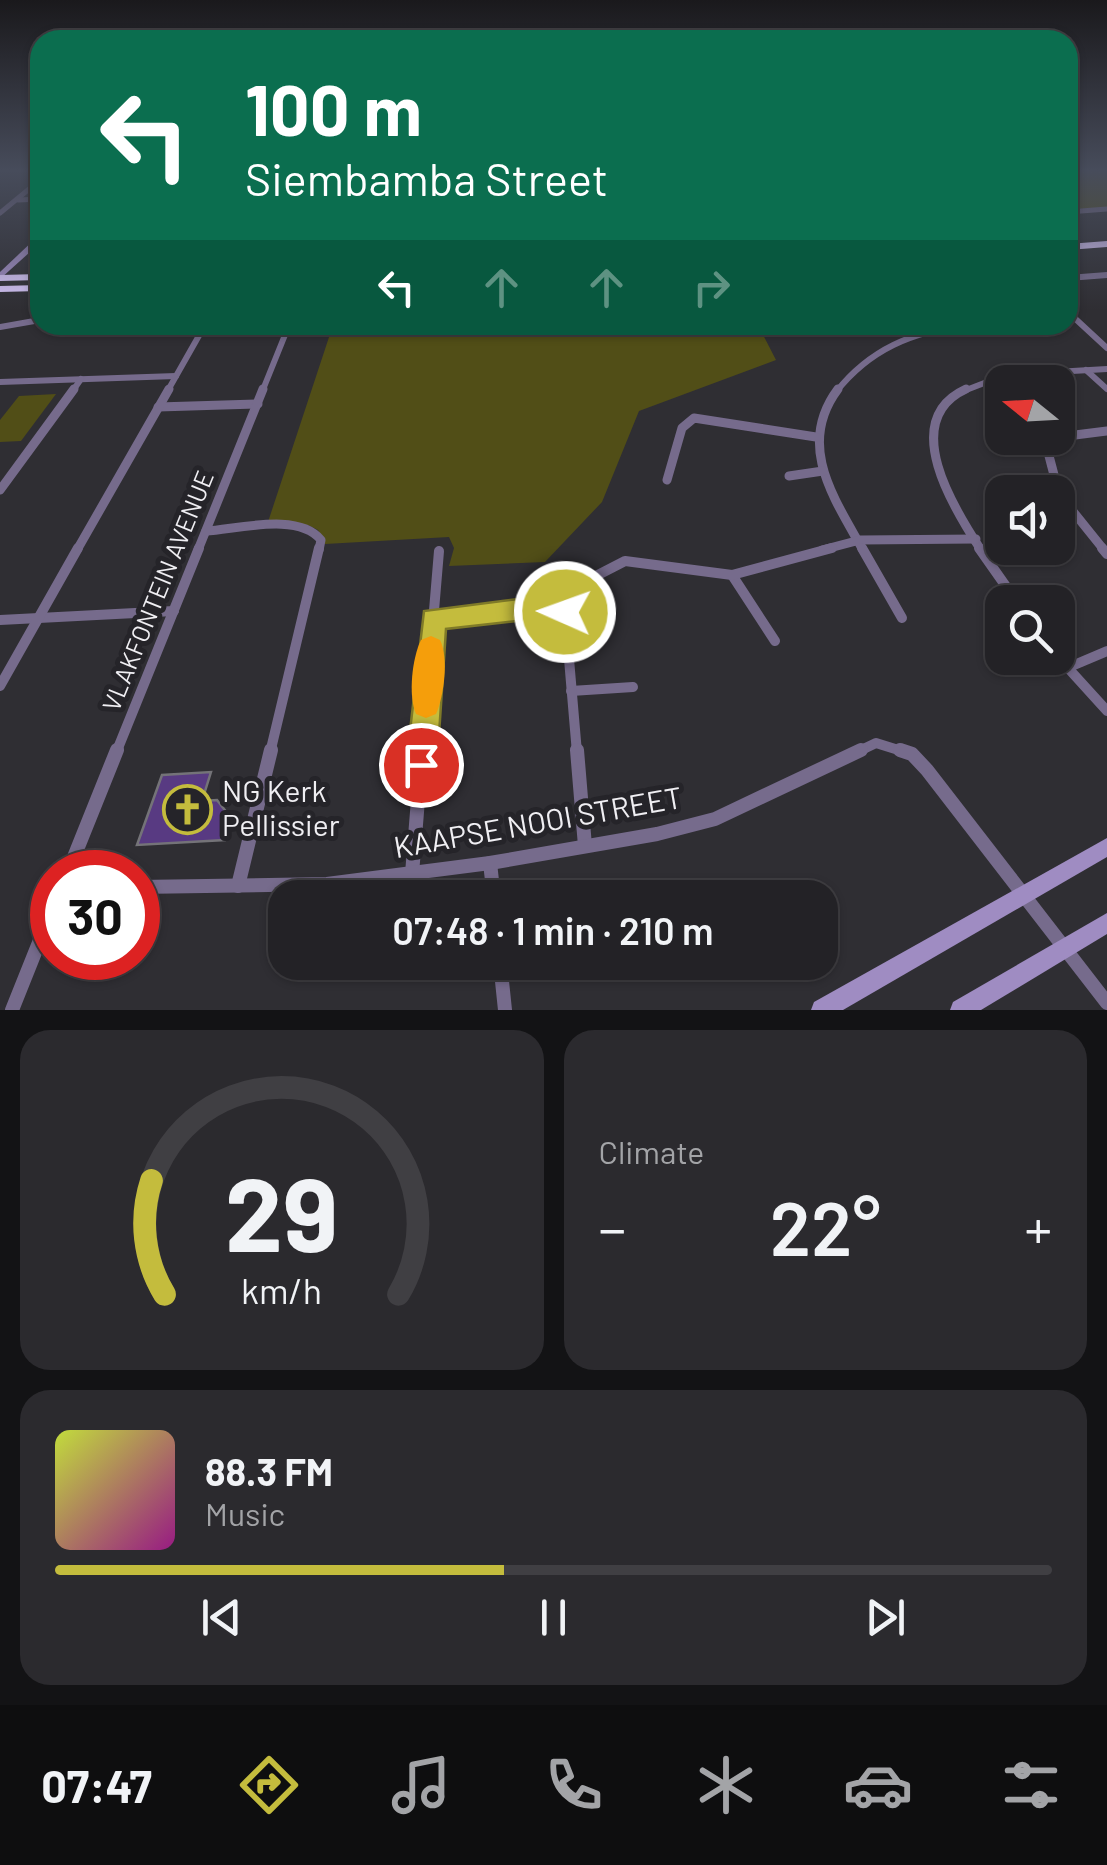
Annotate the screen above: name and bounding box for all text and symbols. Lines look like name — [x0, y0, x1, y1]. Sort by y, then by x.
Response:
text: 100 m — [245, 66, 422, 150]
icon: left — [80, 70, 210, 200]
text: Siembamba Street — [245, 151, 608, 205]
icon: left — [369, 260, 424, 315]
icon: ahead — [474, 260, 529, 315]
icon: ahead — [579, 260, 634, 315]
icon: right — [684, 260, 739, 315]
north arrow — [985, 365, 1075, 455]
map controls — [985, 365, 1075, 675]
street label: VLAKFONTEIN AVENUE — [95, 466, 219, 715]
button: sound — [985, 475, 1075, 565]
position arrow — [513, 560, 617, 664]
button: search — [985, 585, 1075, 675]
pin — [379, 723, 464, 808]
icon: arrive — [394, 738, 449, 793]
place label: NG Kerk Pellissier — [222, 772, 340, 842]
street label: KAAPSE NOOI STREET — [391, 778, 685, 864]
church icon: NG Kerk Pellissier — [161, 783, 213, 835]
speed limit sign: 30 — [30, 850, 160, 980]
text: 07:48 · 1 min · 210 m — [392, 907, 714, 953]
text: Climate — [599, 1132, 704, 1170]
text: 29 — [225, 1148, 338, 1273]
text: 22° — [770, 1181, 881, 1271]
text: − — [599, 1194, 626, 1260]
text: + — [1024, 1194, 1052, 1260]
text: km/h — [241, 1268, 322, 1311]
text: 88.3 FM — [205, 1448, 333, 1494]
text: Music — [205, 1494, 285, 1532]
icon: previous — [194, 1590, 249, 1645]
icon: pause — [526, 1590, 581, 1645]
icon: next — [858, 1590, 913, 1645]
icon: directions — [234, 1750, 304, 1820]
icon: music — [386, 1750, 456, 1820]
icon: phone — [539, 1750, 609, 1820]
icon: climate — [691, 1750, 761, 1820]
icon: car — [843, 1750, 913, 1820]
icon: filters — [996, 1750, 1066, 1820]
text: 07:47 — [41, 1758, 152, 1812]

